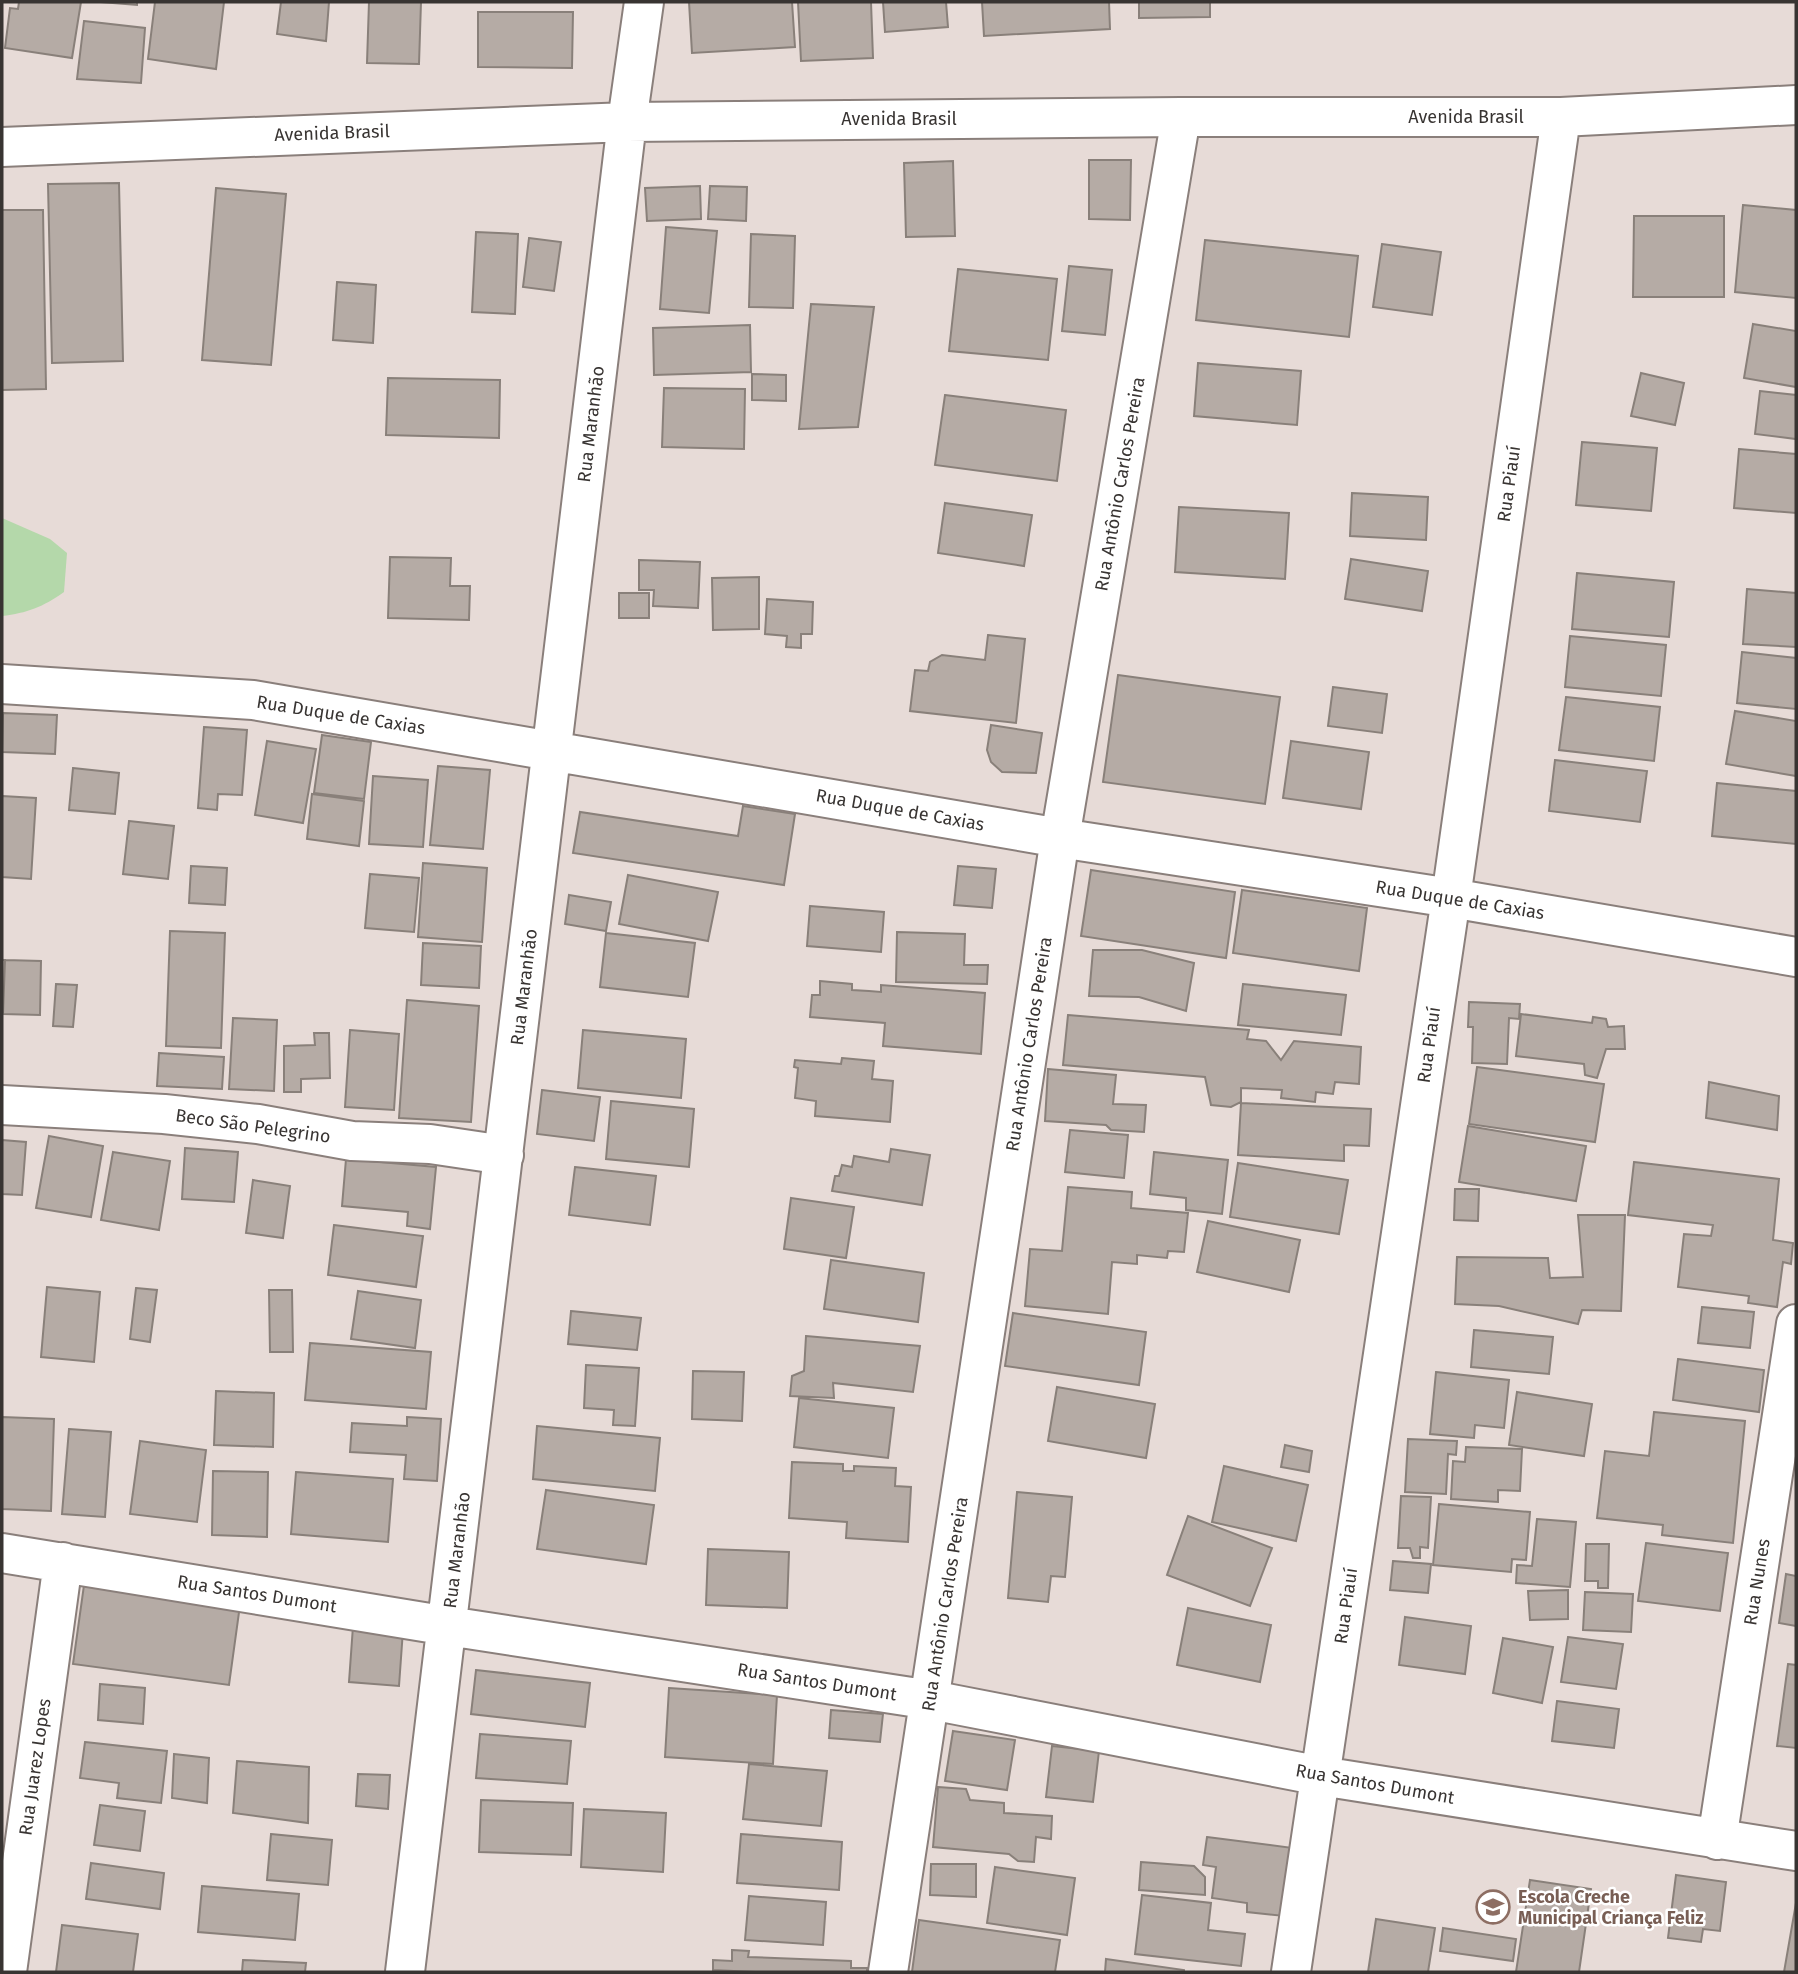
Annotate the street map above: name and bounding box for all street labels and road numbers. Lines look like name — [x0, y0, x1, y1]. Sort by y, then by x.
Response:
street label: Avenida Brasil — [1408, 106, 1524, 128]
street label: Avenida Brasil — [841, 108, 957, 130]
street label: Avenida Brasil — [274, 120, 390, 146]
street label: Rua Maranhão — [573, 364, 609, 484]
street label: Rua Antônio Carlos Pereira — [1090, 375, 1150, 593]
street label: Rua Piauí — [1493, 444, 1525, 524]
street label: Rua Duque de Caxias — [255, 691, 427, 739]
street label: Rua Duque de Caxias — [814, 784, 986, 836]
street label: Rua Duque de Caxias — [1374, 876, 1546, 924]
street label: Rua Maranhão — [506, 927, 542, 1047]
street label: Rua Antônio Carlos Pereira — [1001, 935, 1057, 1153]
street label: Rua Piauí — [1413, 1005, 1445, 1085]
street label: Beco São Pelegrino — [174, 1104, 332, 1148]
street label: Rua Maranhão — [439, 1490, 475, 1610]
street label: Rua Antônio Carlos Pereira — [917, 1495, 973, 1713]
street label: Rua Nunes — [1739, 1537, 1775, 1627]
street label: Rua Piauí — [1330, 1566, 1362, 1646]
street label: Rua Santos Dumont — [176, 1571, 339, 1618]
street label: Rua Santos Dumont — [736, 1659, 899, 1706]
street label: Rua Juarez Lopes — [14, 1697, 56, 1837]
street label: Rua Santos Dumont — [1294, 1759, 1457, 1809]

